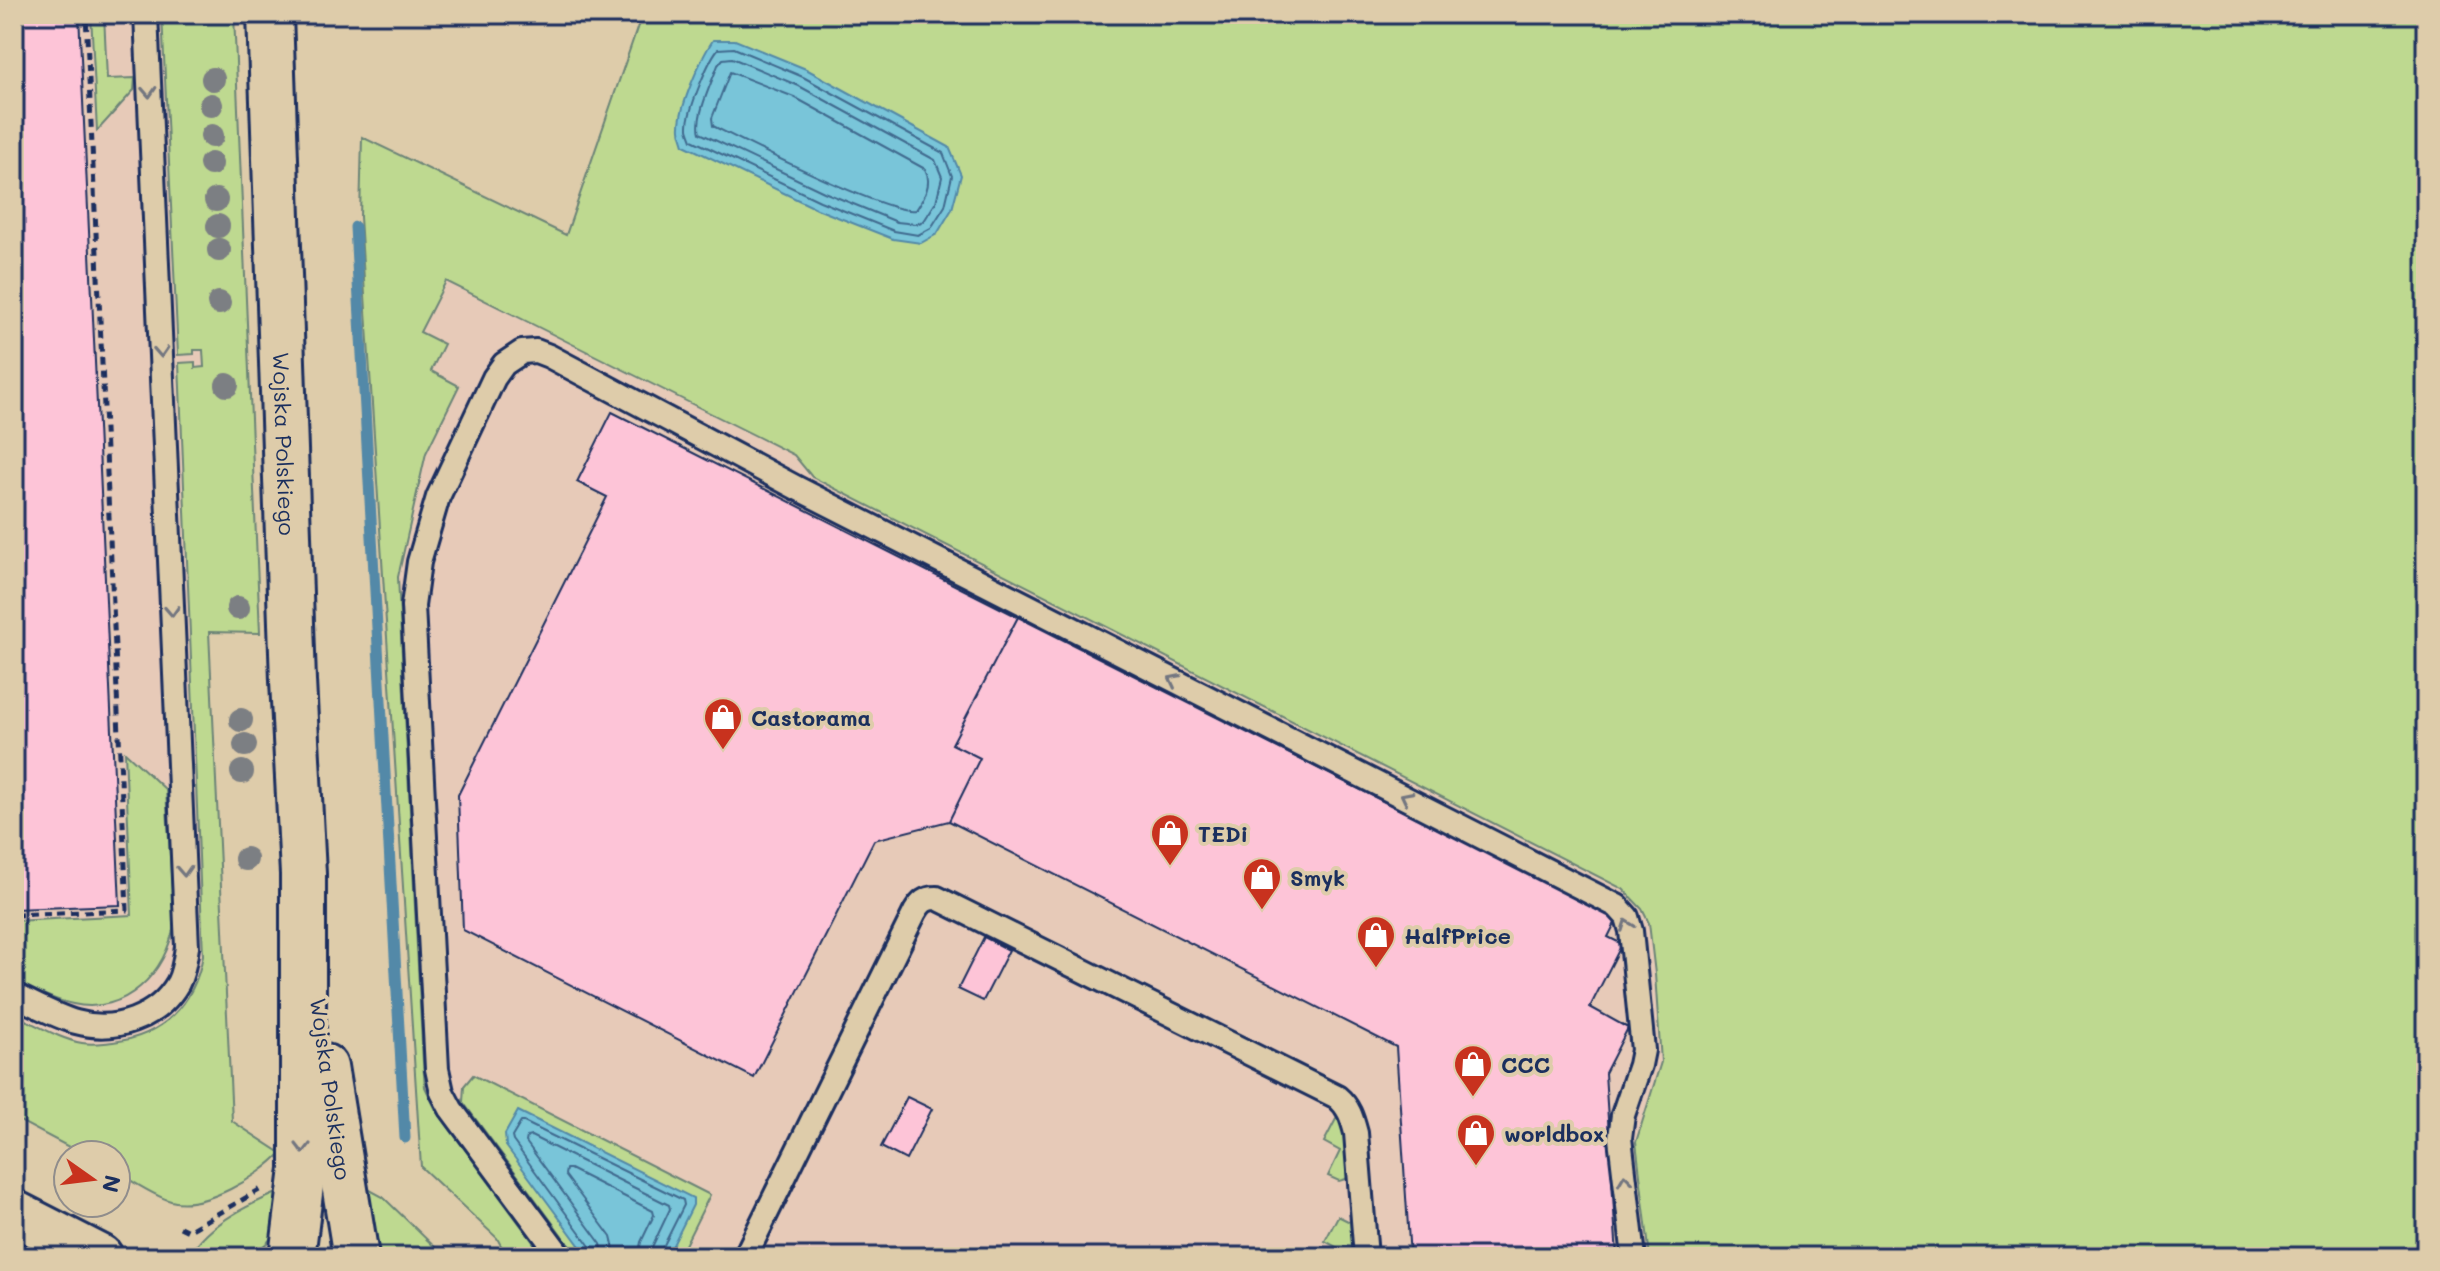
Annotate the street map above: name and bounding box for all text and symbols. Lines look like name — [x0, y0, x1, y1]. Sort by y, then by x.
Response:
one-way arrow — [141, 86, 158, 99]
one-way arrow — [152, 346, 169, 359]
street label: Wojska Polskiego — [267, 352, 302, 536]
one-way arrow — [164, 605, 181, 618]
one-way arrow — [1167, 674, 1182, 690]
shop icon: Castorama — [702, 696, 744, 751]
place label: Castorama — [751, 703, 871, 732]
one-way arrow — [1399, 792, 1414, 807]
shop icon: TEDi — [1149, 812, 1191, 867]
place label: TEDi — [1198, 819, 1248, 848]
shop icon: Smyk — [1241, 856, 1283, 911]
place label: Smyk — [1290, 863, 1345, 892]
one-way arrow — [175, 865, 192, 878]
shop icon: HalfPrice — [1355, 914, 1397, 969]
one-way arrow — [1621, 919, 1637, 933]
place label: HalfPrice — [1404, 921, 1511, 950]
street label: Wojska Polskiego — [304, 996, 358, 1182]
shop icon: CCC — [1452, 1043, 1494, 1098]
place label: CCC — [1501, 1050, 1550, 1079]
shop icon: worldbox — [1455, 1112, 1497, 1167]
place label: worldbox — [1504, 1119, 1605, 1148]
north arrow — [52, 1139, 132, 1219]
one-way arrow — [294, 1142, 312, 1155]
text: N — [96, 1172, 128, 1196]
one-way arrow — [1617, 1173, 1634, 1186]

